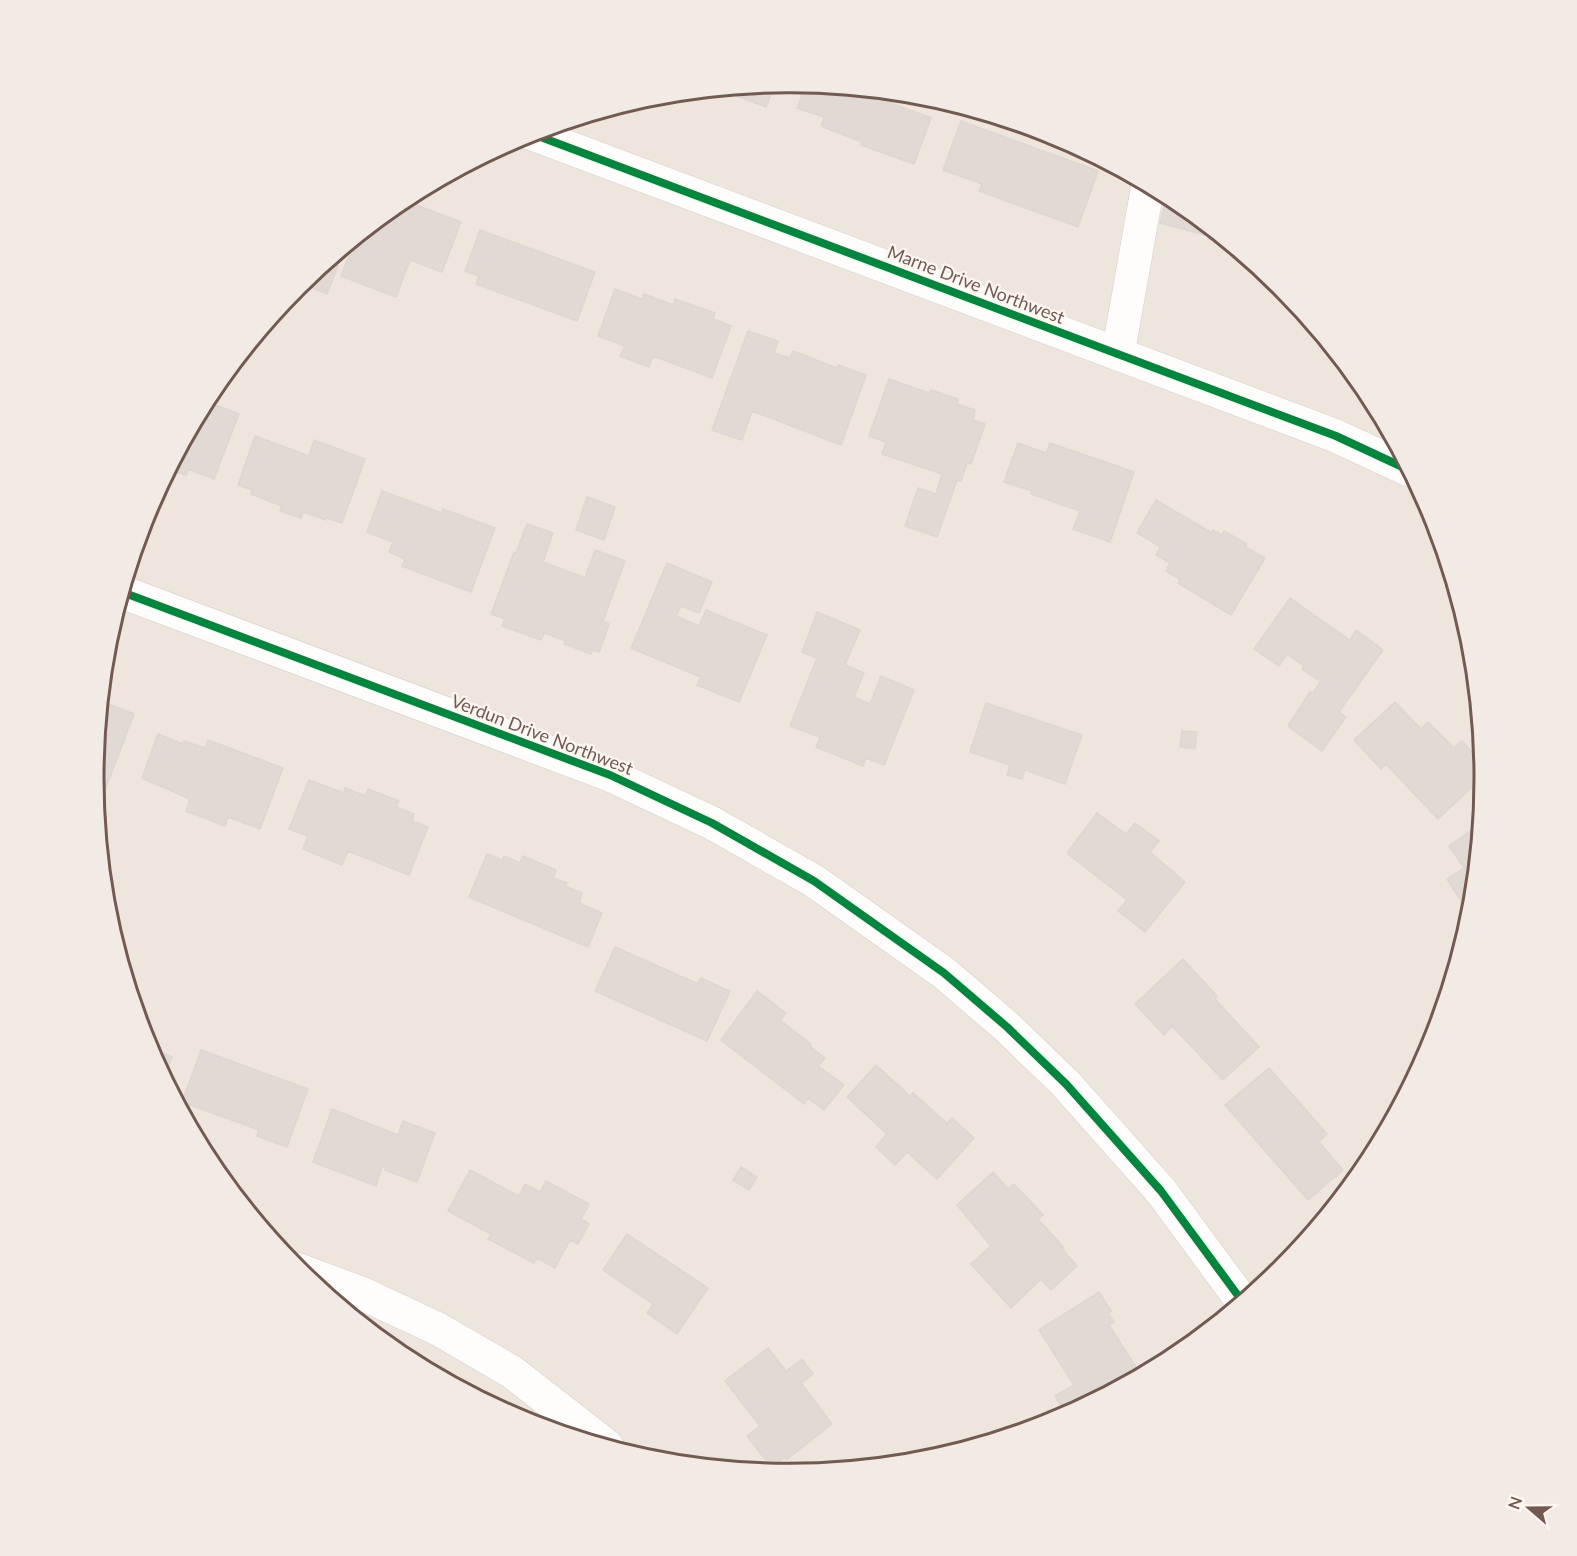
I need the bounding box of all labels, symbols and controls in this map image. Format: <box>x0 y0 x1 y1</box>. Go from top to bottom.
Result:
street label: Marne Drive Northwest <box>885 240 1069 328</box>
street label: Verdun Drive Northwest <box>448 689 637 779</box>
north arrow <box>1499 1478 1559 1538</box>
text: N <box>1503 1494 1525 1512</box>

